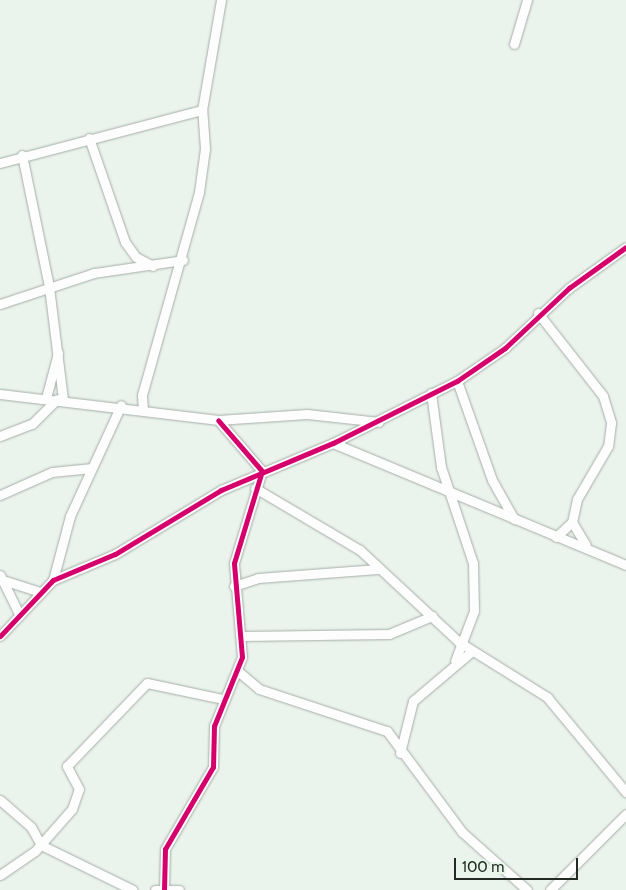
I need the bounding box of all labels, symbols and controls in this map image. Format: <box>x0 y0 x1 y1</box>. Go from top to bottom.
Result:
scale bar <box>456 848 580 880</box>
text: 100 m <box>462 858 504 876</box>

